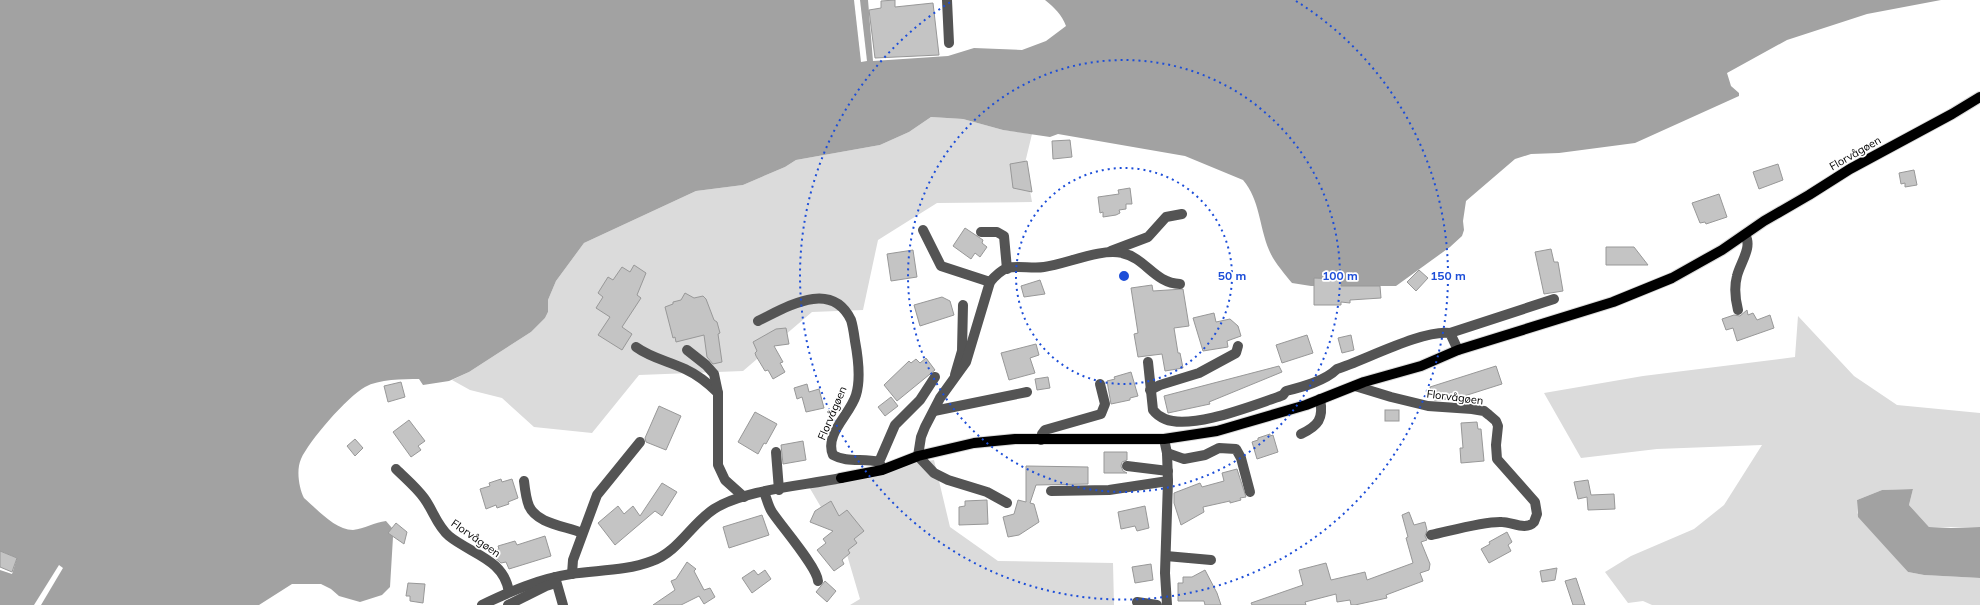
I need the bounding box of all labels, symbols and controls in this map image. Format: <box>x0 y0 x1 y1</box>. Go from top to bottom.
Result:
street label: Florvågøen <box>1827 133 1883 173</box>
text: 50 m <box>1218 268 1246 283</box>
text: 100 m <box>1322 268 1358 283</box>
text: 150 m <box>1430 268 1466 283</box>
centre of rings <box>1117 269 1131 283</box>
street label: Florvågøen <box>814 384 850 442</box>
street label: Florvågøen <box>1426 387 1484 407</box>
street label: Florvågøen <box>449 516 503 560</box>

